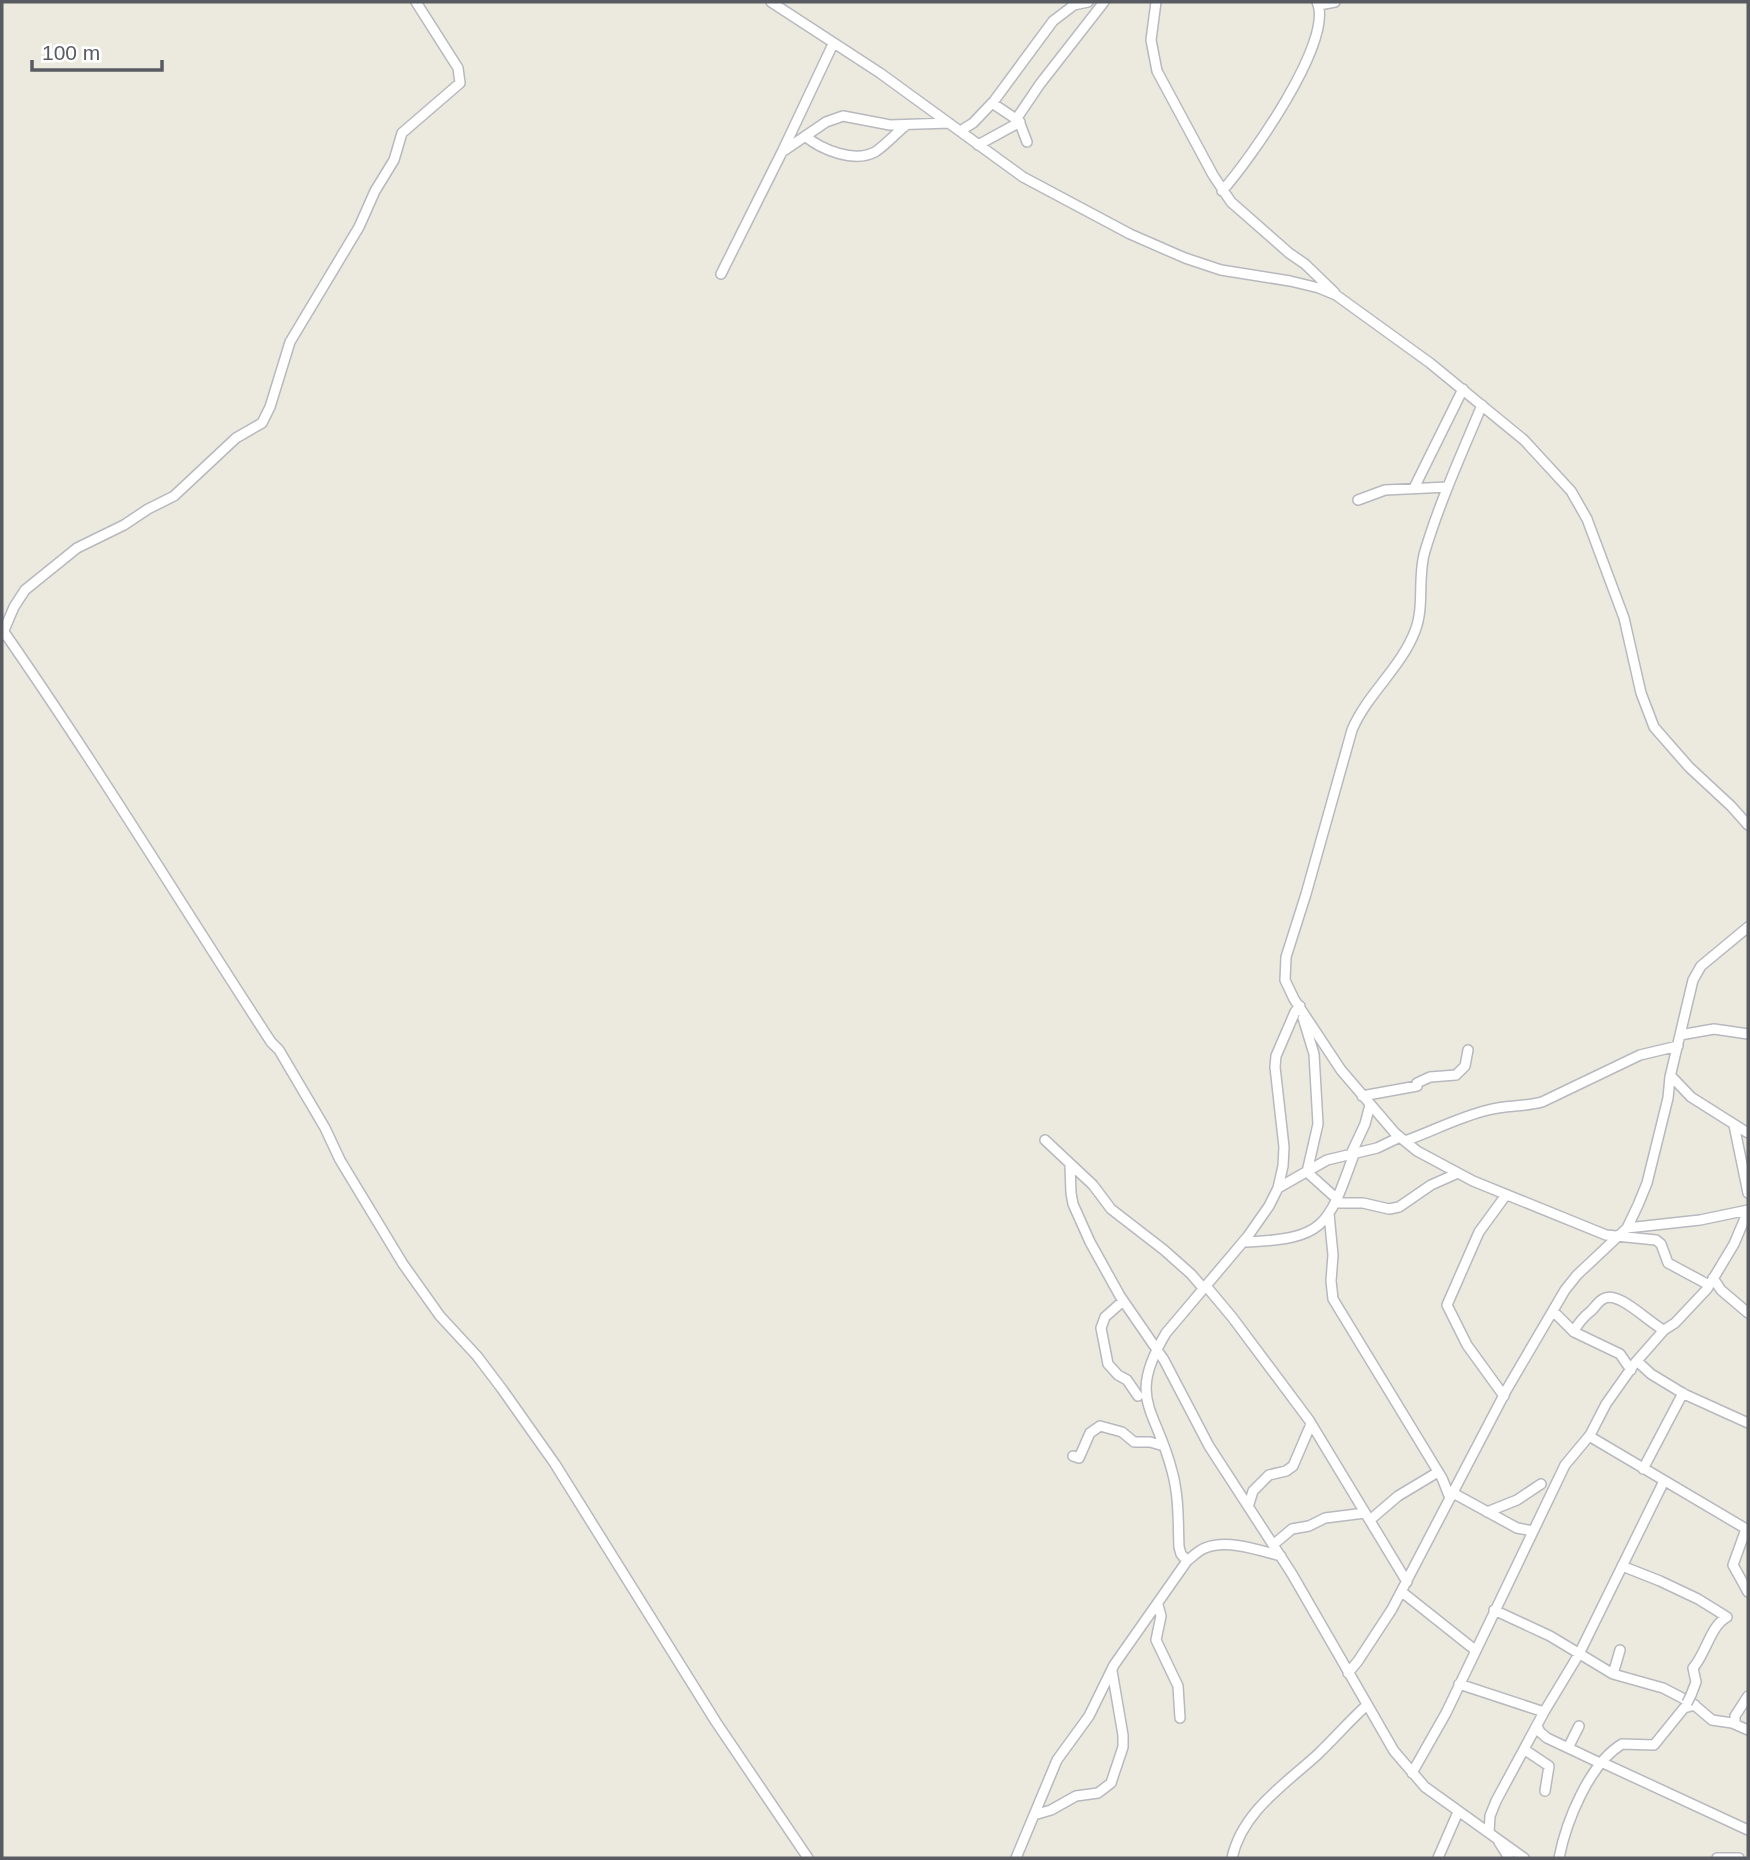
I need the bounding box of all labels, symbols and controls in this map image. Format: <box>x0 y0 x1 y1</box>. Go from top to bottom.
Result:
scale bar <box>32 28 161 72</box>
text: 100 m <box>42 41 100 64</box>

